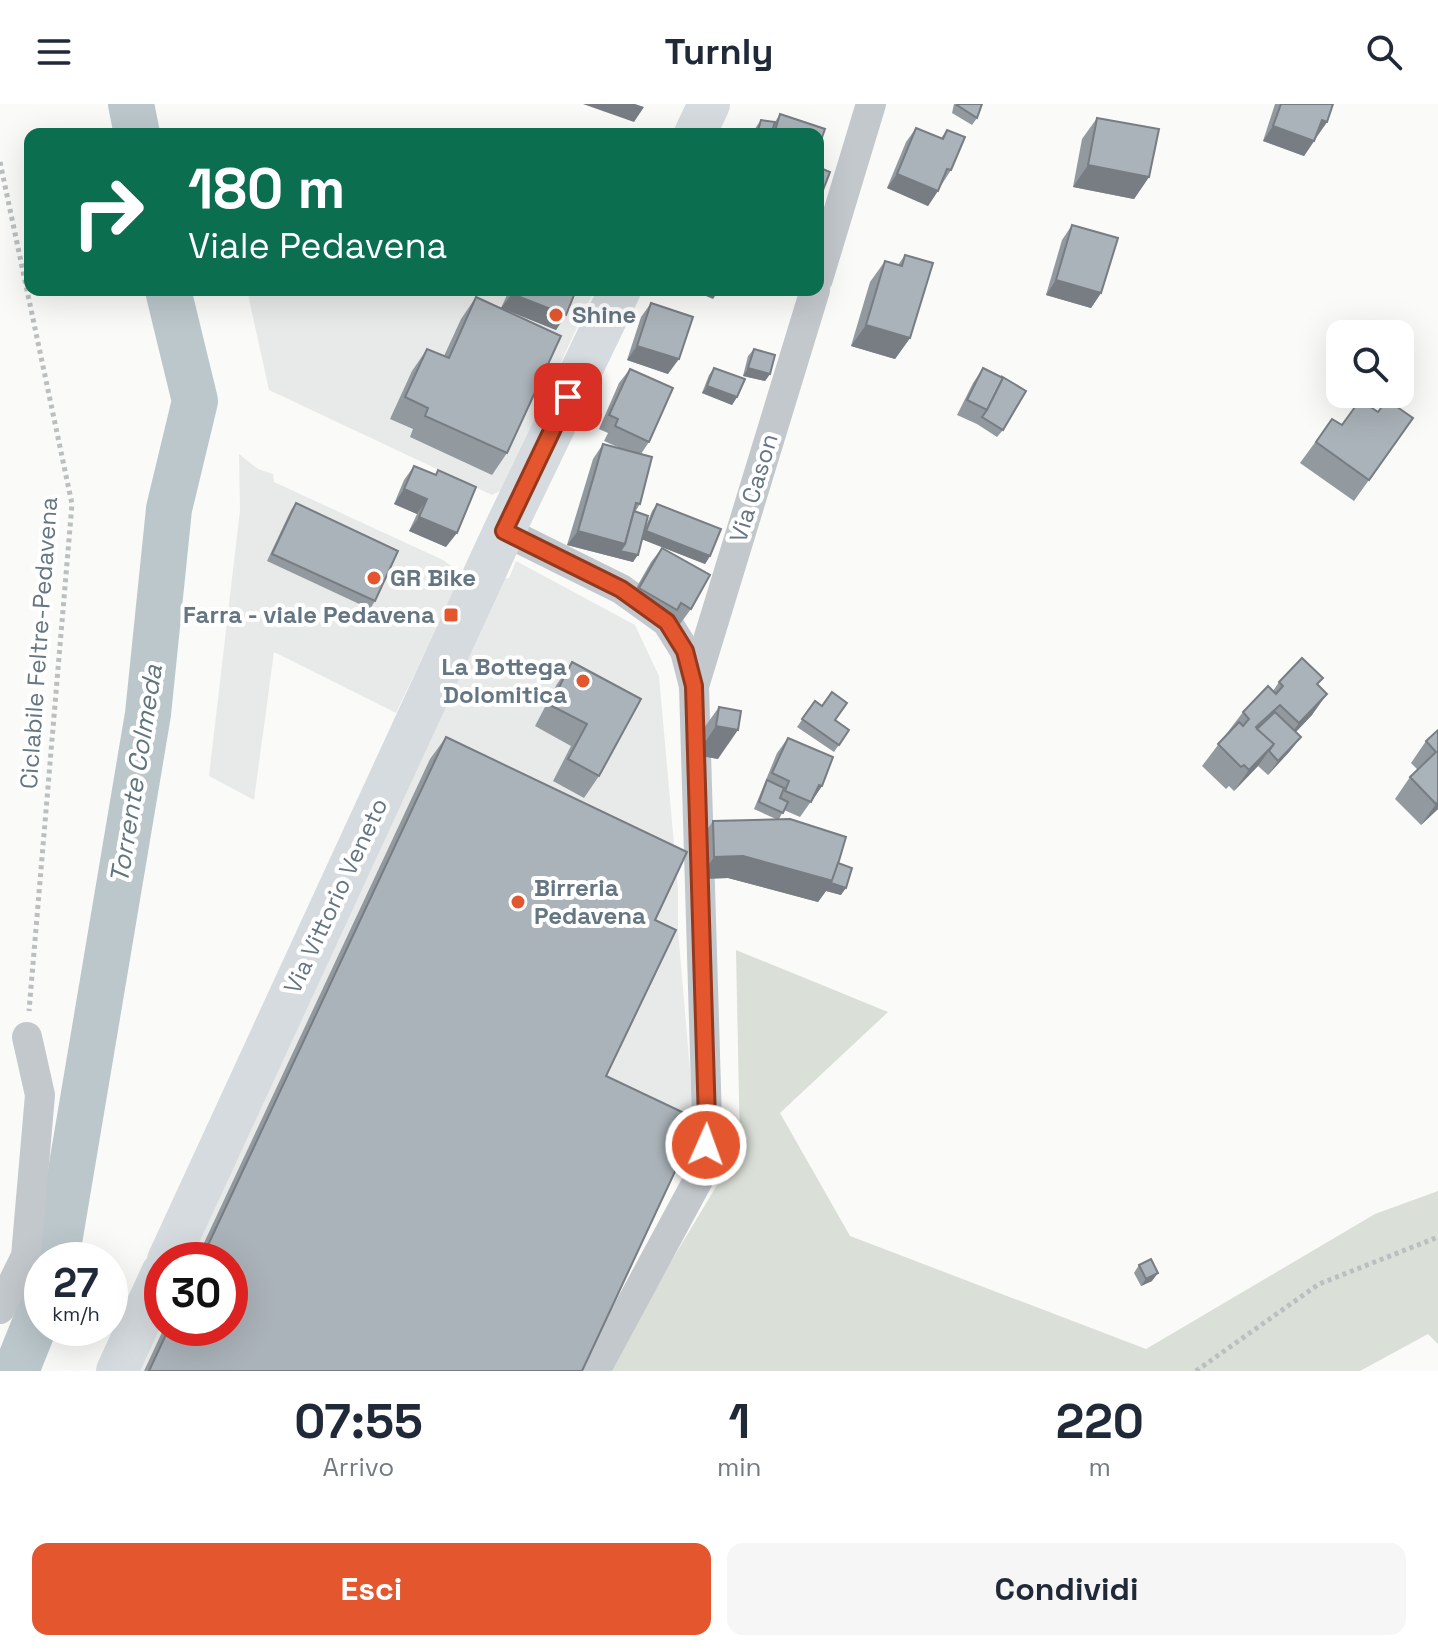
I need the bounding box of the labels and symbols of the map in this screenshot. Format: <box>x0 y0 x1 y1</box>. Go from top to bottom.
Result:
place label: Shine <box>572 299 636 330</box>
marker: Shine <box>547 306 565 324</box>
pin <box>534 363 602 431</box>
street label: Via Cason <box>722 430 785 546</box>
street label: Ciclabile Feltre-Pedavena <box>13 496 64 790</box>
place label: GR Bike <box>390 562 476 593</box>
marker: GR Bike <box>365 569 383 587</box>
place label: Farra - viale Pedavena <box>183 599 435 630</box>
marker: Farra - viale Pedavena <box>442 606 460 624</box>
place label: La Bottega Dolomitica <box>442 651 567 710</box>
water label: Torrente Colmeda <box>102 661 170 886</box>
marker: La Bottega Dolomitica <box>574 672 592 690</box>
street label: Via Vittorio Veneto <box>277 793 394 999</box>
place label: Birreria Pedavena <box>534 872 646 931</box>
marker: Birreria Pedavena <box>509 893 527 911</box>
position arrow <box>664 1103 748 1187</box>
speed limit sign: 30 <box>144 1242 248 1346</box>

